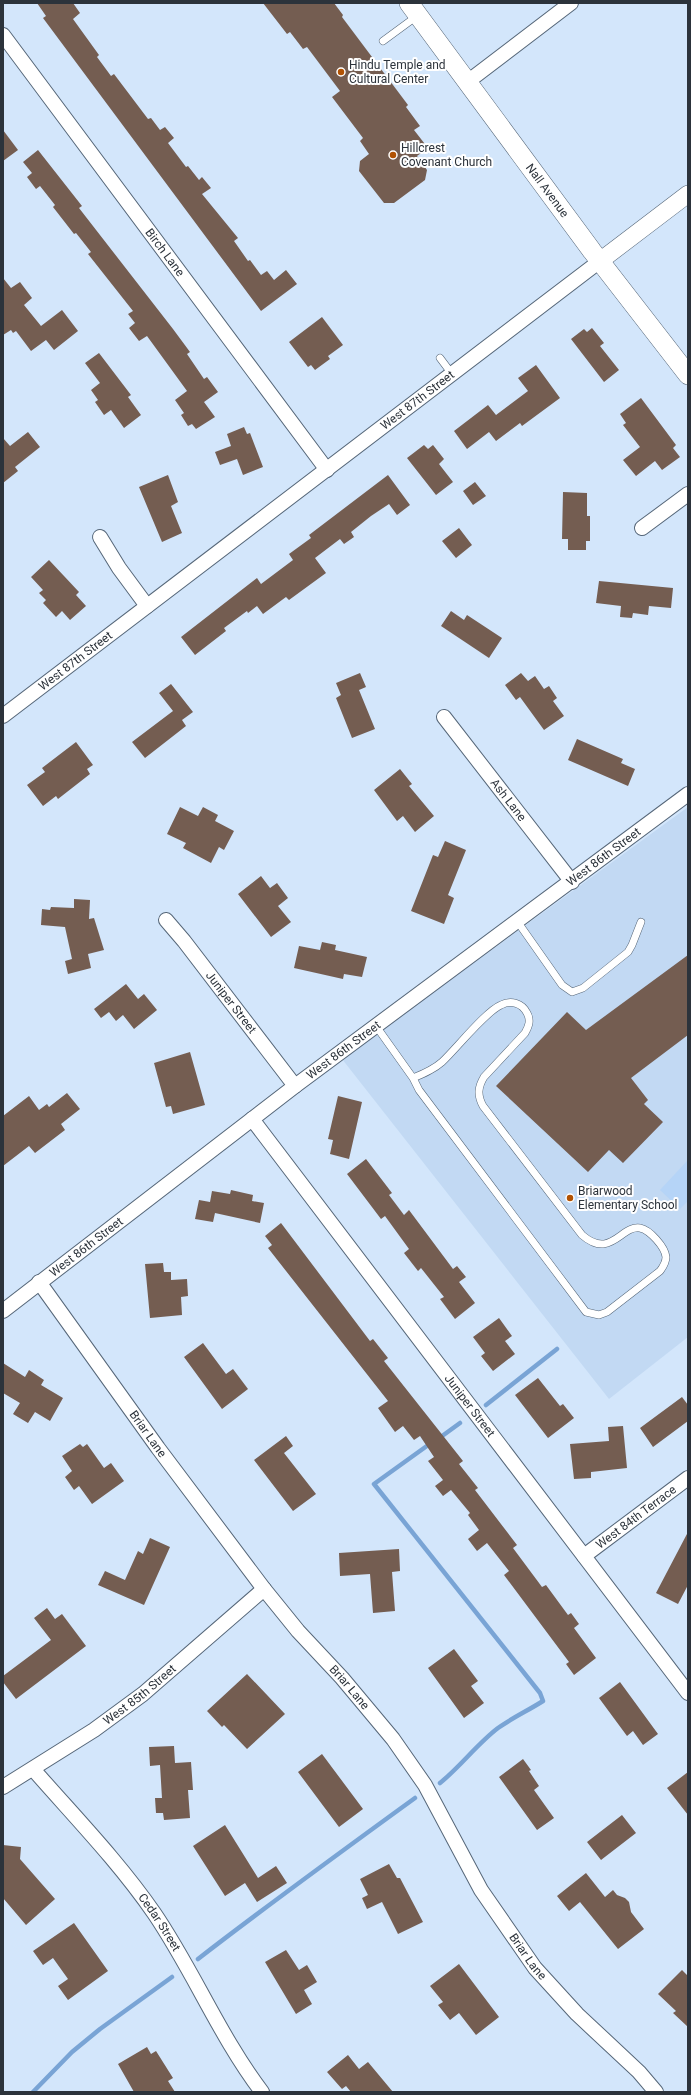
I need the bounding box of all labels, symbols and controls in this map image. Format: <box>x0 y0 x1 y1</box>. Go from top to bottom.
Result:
place label: Hindu Temple and Cultural Center <box>349 58 446 86</box>
marker: Hindu Temple and Cultural Center <box>336 67 346 77</box>
place label: Hillcrest Covenant Church <box>401 141 492 169</box>
marker: Hillcrest Covenant Church <box>388 150 398 160</box>
street label: Nall Avenue <box>523 161 572 220</box>
street label: Birch Lane <box>142 226 187 279</box>
street label: West 87th Street <box>378 368 457 433</box>
street label: West 87th Street <box>36 628 115 693</box>
street label: Ash Lane <box>488 776 529 824</box>
street label: West 86th Street <box>564 825 643 889</box>
street label: Juniper Street <box>203 968 259 1036</box>
street label: West 86th Street <box>304 1018 383 1082</box>
place label: Briarwood Elementary School <box>578 1184 678 1212</box>
marker: Briarwood Elementary School <box>565 1193 575 1203</box>
street label: West 86th Street <box>47 1214 126 1280</box>
street label: Juniper Street <box>442 1372 498 1440</box>
street label: Briar Lane <box>127 1408 169 1460</box>
street label: West 84th Terrace <box>593 1482 679 1552</box>
street label: West 85th Street <box>101 1662 179 1728</box>
street label: Briar Lane <box>327 1662 372 1712</box>
street label: Cedar Street <box>135 1891 183 1954</box>
street label: Briar Lane <box>506 1931 549 1983</box>

